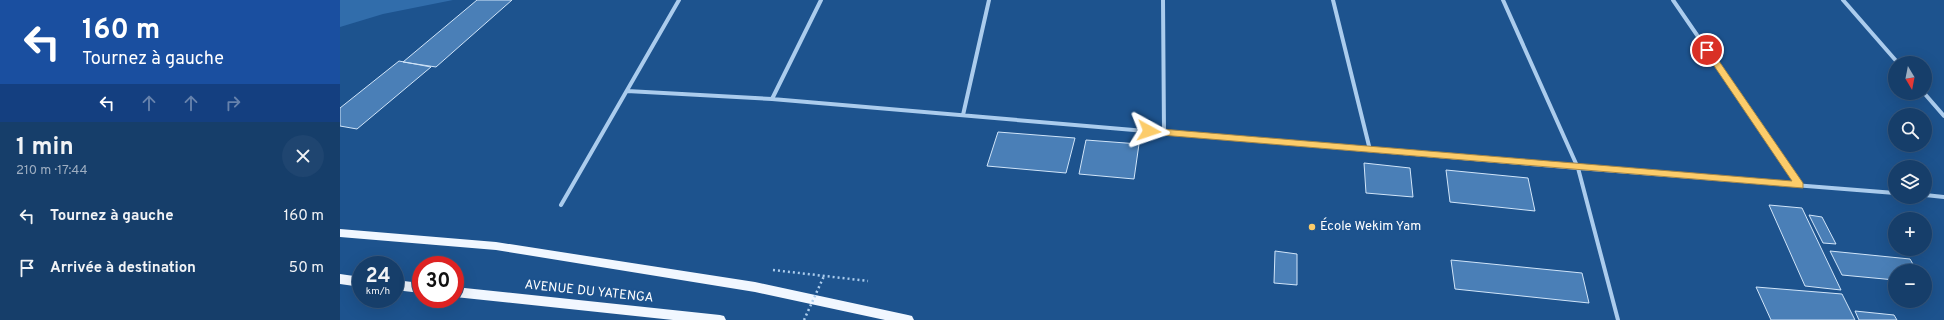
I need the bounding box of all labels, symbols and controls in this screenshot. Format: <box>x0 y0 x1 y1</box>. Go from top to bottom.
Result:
text: 160 m <box>82 13 160 49</box>
icon: left <box>16 16 68 68</box>
pin <box>1690 33 1724 67</box>
icon: arrive <box>1696 39 1718 61</box>
text: Tournez à gauche <box>82 48 224 71</box>
north arrow <box>1888 56 1932 100</box>
map controls <box>1888 56 1932 308</box>
icon: left <box>96 92 118 114</box>
icon: ahead <box>138 92 160 114</box>
icon: ahead <box>180 92 202 114</box>
icon: right <box>222 92 244 114</box>
button: search <box>1888 108 1932 152</box>
position arrow <box>1128 110 1170 152</box>
text: 1 min <box>16 133 74 163</box>
button: close <box>282 135 324 177</box>
button: layers <box>1888 160 1932 204</box>
text: 210 m · 17:44 <box>16 163 87 179</box>
icon: left <box>16 205 38 227</box>
text: Tournez à gauche <box>50 207 174 226</box>
text: 160 m <box>284 207 324 226</box>
button: + <box>1888 212 1932 256</box>
place label: École Wekim Yam <box>1320 217 1421 235</box>
marker: École Wekim Yam <box>1307 222 1317 232</box>
speed limit sign: 30 <box>412 256 464 308</box>
icon: arrive <box>16 257 38 279</box>
text: Arrivée à destination <box>50 259 196 278</box>
text: 50 m <box>289 259 324 278</box>
text: 24 <box>365 264 391 290</box>
button: − <box>1888 264 1932 308</box>
street label: AVENUE DU YATENGA <box>524 277 654 307</box>
text: km/h <box>366 285 390 298</box>

